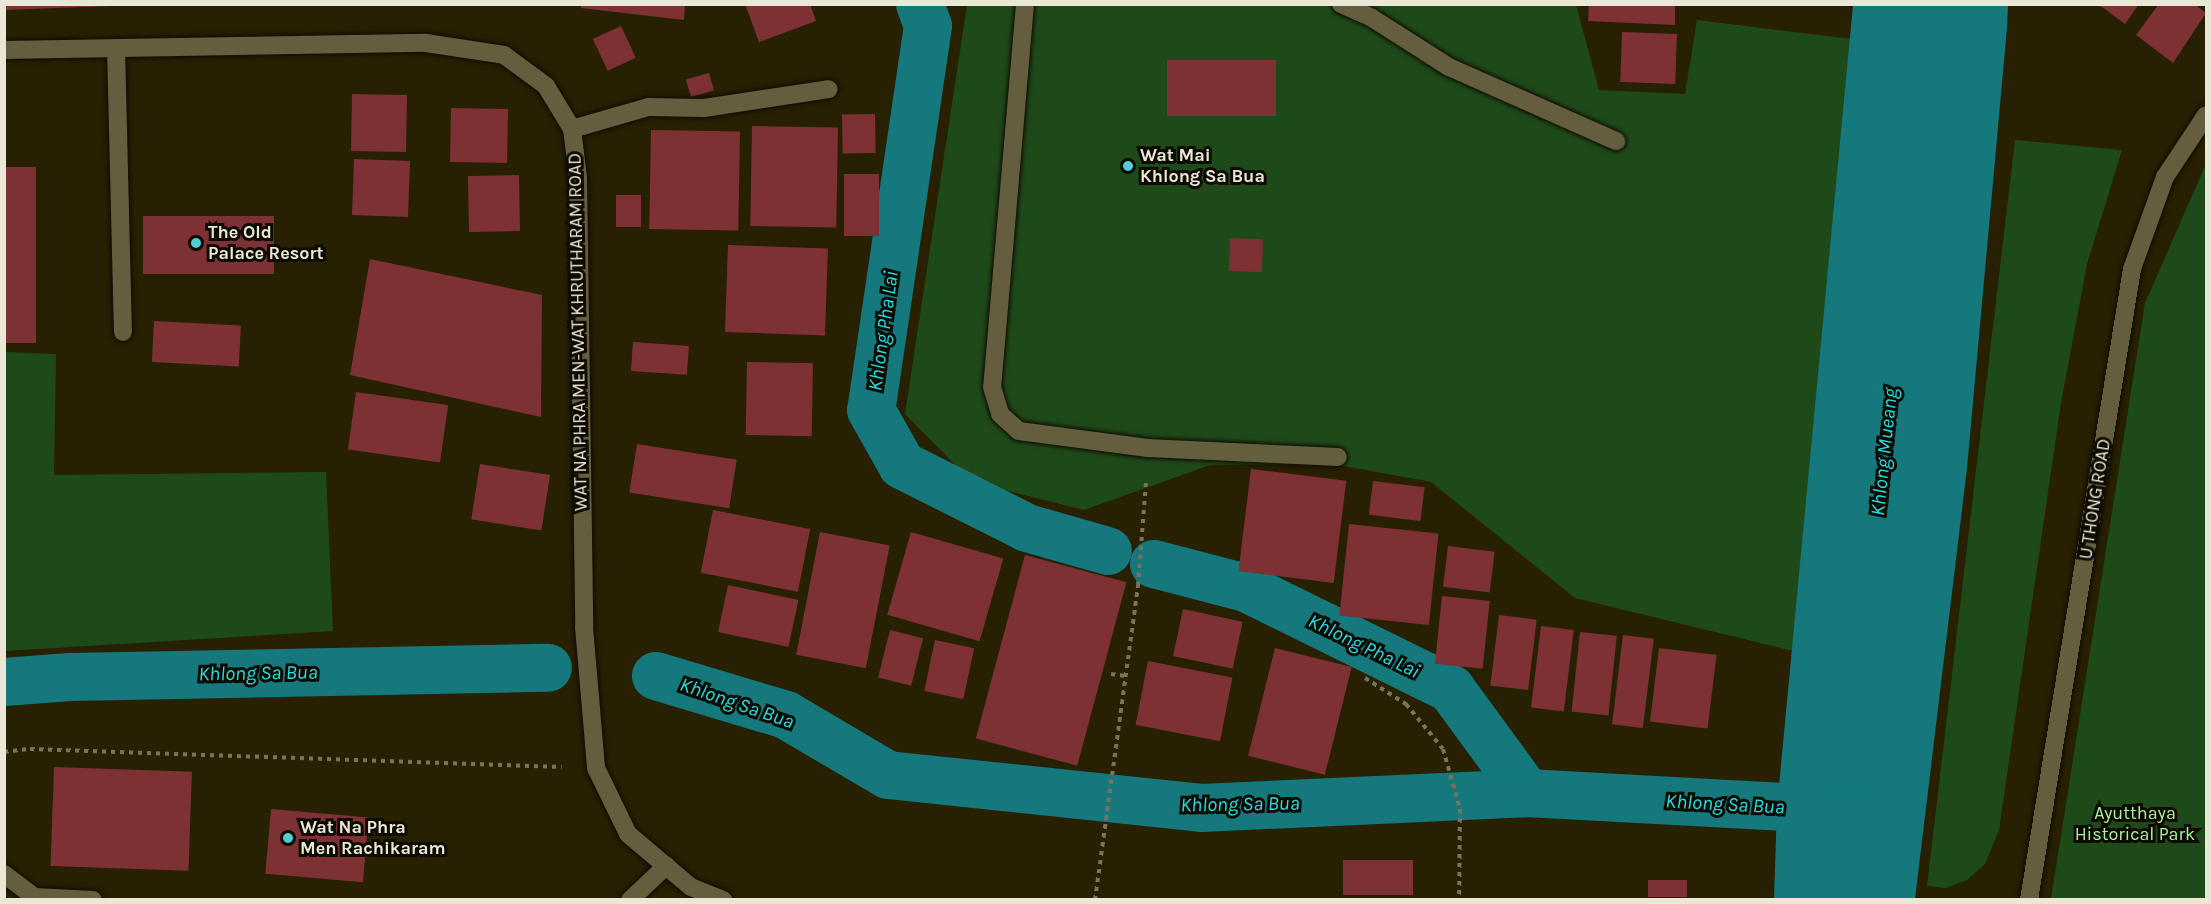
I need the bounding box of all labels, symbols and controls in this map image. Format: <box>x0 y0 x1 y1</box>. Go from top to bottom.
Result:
place label: Wat Mai Khlong Sa Bua <box>1140 145 1265 188</box>
street label: WAT NA PHRA MEN-WAT KHRUTHARAM ROAD <box>564 153 592 511</box>
marker: Wat Mai Khlong Sa Bua <box>1121 159 1135 173</box>
place label: The Old Palace Resort <box>208 222 324 264</box>
marker: The Old Palace Resort <box>189 236 203 250</box>
water label: Khlong Pha Lai <box>863 269 903 393</box>
water label: Khlong Mueang <box>1865 387 1903 517</box>
street label: U THONG ROAD <box>2075 437 2115 561</box>
water label: Khlong Pha Lai <box>1304 609 1424 683</box>
water label: Khlong Sa Bua <box>198 660 318 686</box>
water label: Khlong Sa Bua <box>677 672 797 734</box>
water label: Khlong Sa Bua <box>1665 789 1785 819</box>
water label: Khlong Sa Bua <box>1180 791 1300 817</box>
park label: Ayutthaya Historical Park <box>2075 803 2195 846</box>
place label: Wat Na Phra Men Rachikaram <box>300 817 446 860</box>
marker: Wat Na Phra Men Rachikaram <box>281 831 295 845</box>

